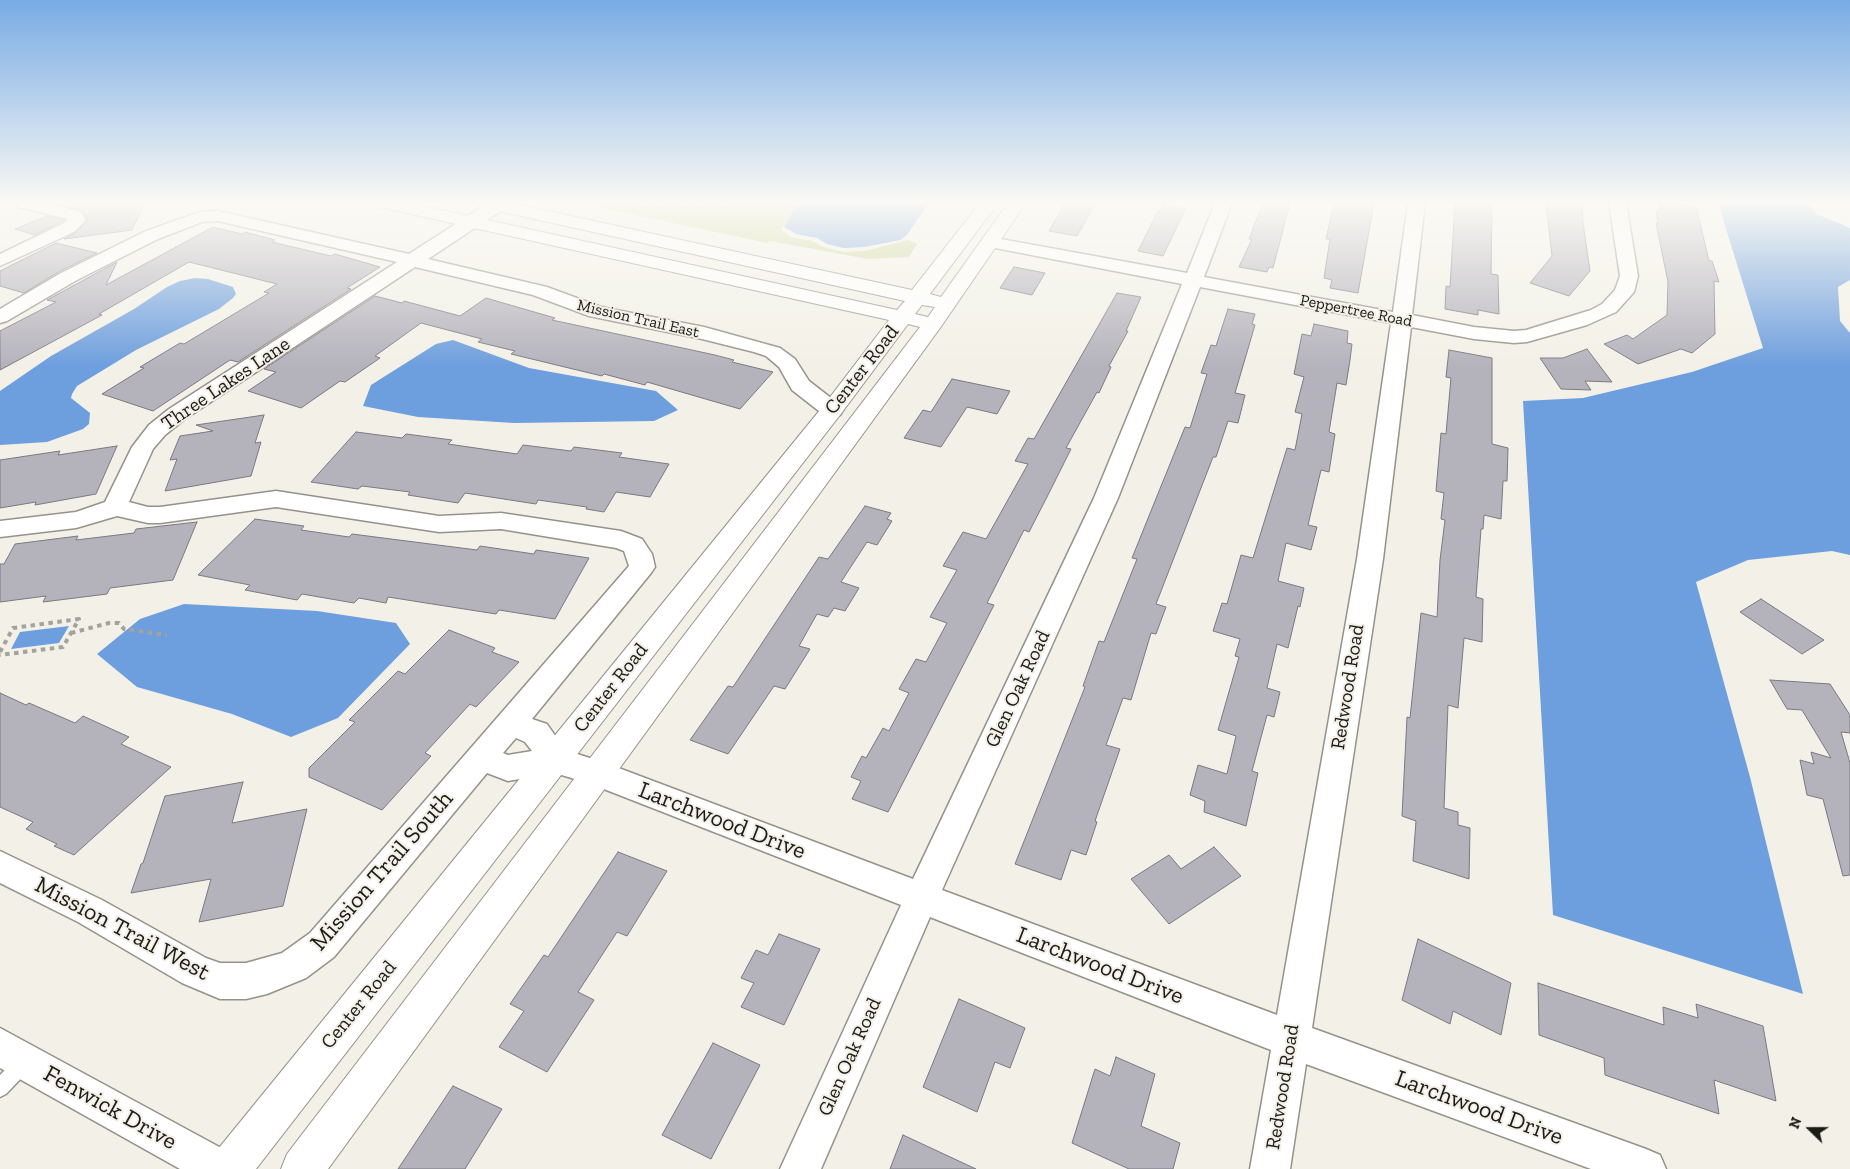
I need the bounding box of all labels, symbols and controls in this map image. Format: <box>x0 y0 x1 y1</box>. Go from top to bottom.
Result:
street label: Peppertree Road <box>1298 291 1414 331</box>
street label: Mission Trail East <box>575 296 701 342</box>
street label: Center Road <box>820 321 904 419</box>
street label: Three Lakes Lane <box>157 332 295 436</box>
street label: Redwood Road <box>1326 623 1370 751</box>
street label: Glen Oak Road <box>980 627 1056 751</box>
street label: Center Road <box>569 639 653 737</box>
street label: Larchwood Drive <box>634 776 810 866</box>
street label: Mission Trail South <box>305 785 459 957</box>
street label: Mission Trail West <box>30 871 214 987</box>
street label: Larchwood Drive <box>1012 921 1188 1011</box>
street label: Center Road <box>316 956 402 1054</box>
street label: Glen Oak Road <box>813 994 887 1120</box>
street label: Redwood Road <box>1261 1023 1305 1151</box>
street label: Fenwick Drive <box>38 1060 182 1156</box>
street label: Larchwood Drive <box>1391 1064 1567 1152</box>
north arrow <box>1785 1104 1835 1154</box>
text: N <box>1786 1115 1805 1131</box>

